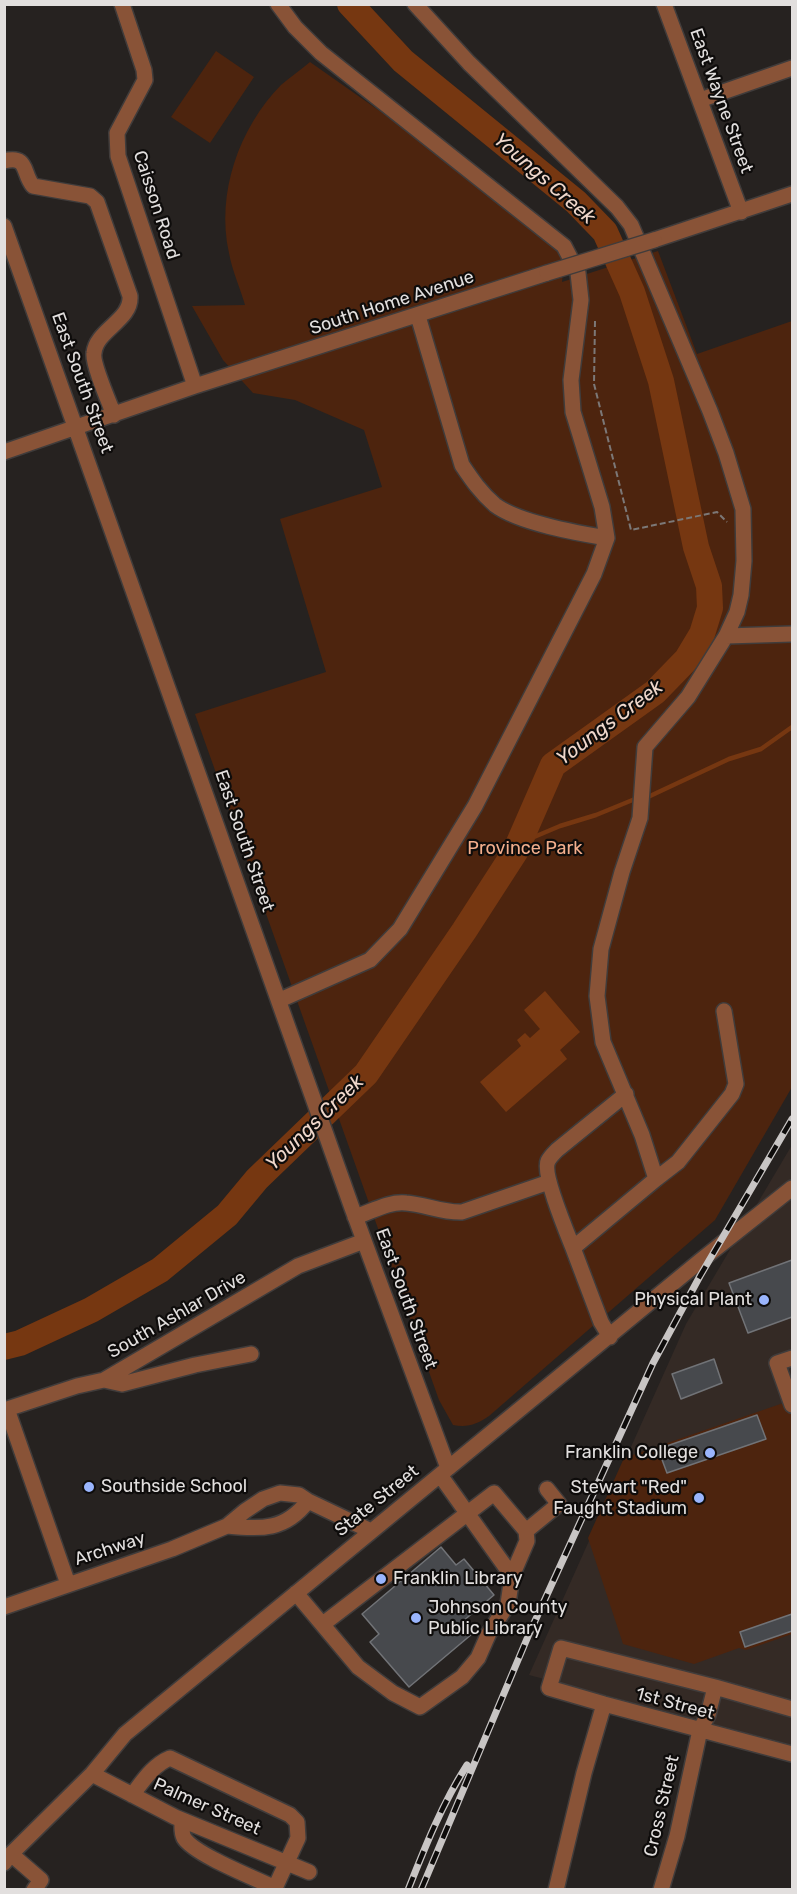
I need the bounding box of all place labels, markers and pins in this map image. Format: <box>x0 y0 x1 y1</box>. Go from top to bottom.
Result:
place label: Physical Plant <box>634 1289 752 1311</box>
marker: Physical Plant <box>757 1293 771 1307</box>
place label: Franklin College <box>565 1442 698 1464</box>
marker: Franklin College <box>703 1446 717 1460</box>
place label: Southside School <box>101 1476 247 1498</box>
place label: Stewart "Red" Faught Stadium <box>553 1477 687 1520</box>
marker: Southside School <box>82 1480 96 1494</box>
marker: Stewart "Red" Faught Stadium <box>692 1491 706 1505</box>
place label: Franklin Library <box>393 1568 523 1590</box>
marker: Franklin Library <box>374 1572 388 1586</box>
place label: Johnson County Public Library <box>428 1597 567 1640</box>
marker: Johnson County Public Library <box>409 1611 423 1625</box>

